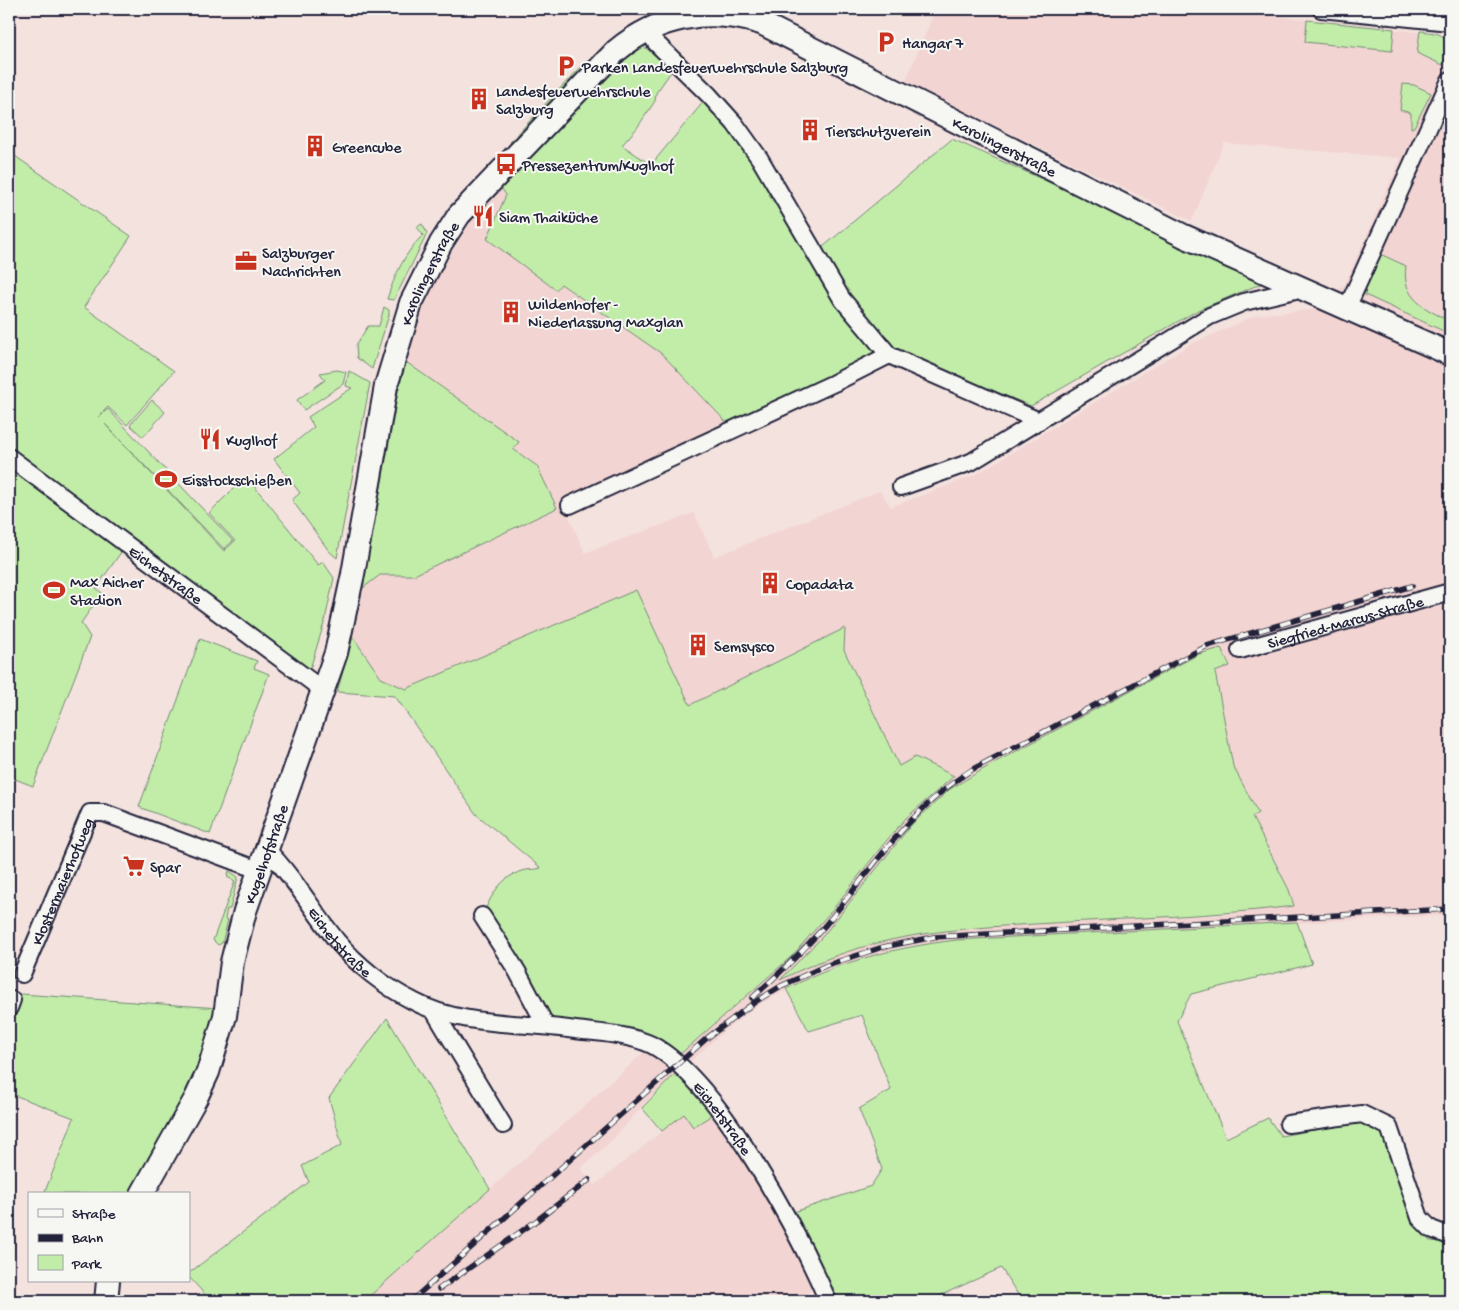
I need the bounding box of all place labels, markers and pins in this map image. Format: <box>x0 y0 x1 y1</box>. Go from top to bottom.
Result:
parking icon: Hangar 7 <box>873 29 899 55</box>
place label: Hangar 7 <box>902 36 964 55</box>
parking icon: Parken Landesfeuerwehrschule Salzburg <box>553 53 579 79</box>
place label: Parken Landesfeuerwehrschule Salzburg <box>581 60 848 79</box>
place label: Landesfeuerwehrschule Salzburg <box>496 84 651 121</box>
building icon: Landesfeuerwehrschule Salzburg <box>466 86 492 112</box>
building icon: Tierschutzverein <box>797 117 823 143</box>
place label: Tierschutzverein <box>825 124 931 143</box>
building icon: Greencube <box>302 133 328 159</box>
place label: Greencube <box>332 140 402 159</box>
bus stop icon: Pressezentrum/Kuglhof <box>493 151 519 177</box>
place label: Pressezentrum/Kuglhof <box>521 158 674 177</box>
restaurant icon: Siam Thaiküche <box>470 203 496 229</box>
place label: Siam Thaiküche <box>499 210 599 229</box>
place label: Salzburger Nachrichten <box>262 246 341 283</box>
office icon: Salzburger Nachrichten <box>233 248 259 274</box>
place label: Wildenhofer - Niederlassung Maxglan <box>528 297 684 334</box>
building icon: Wildenhofer - Niederlassung Maxglan <box>498 299 524 325</box>
restaurant icon: Kuglhof <box>197 426 223 452</box>
place label: Kuglhof <box>226 433 278 452</box>
sports icon: Eisstockschießen <box>153 466 179 492</box>
place label: Eisstockschießen <box>182 473 292 492</box>
building icon: Copadata <box>757 570 783 596</box>
place label: Max Aicher Stadion <box>70 575 144 612</box>
sports icon: Max Aicher Stadion <box>41 577 67 603</box>
place label: Copadata <box>786 577 855 596</box>
building icon: Semsysco <box>685 632 711 658</box>
place label: Semsysco <box>714 639 774 658</box>
supermarket icon: Spar <box>121 853 147 879</box>
place label: Spar <box>150 860 181 879</box>

